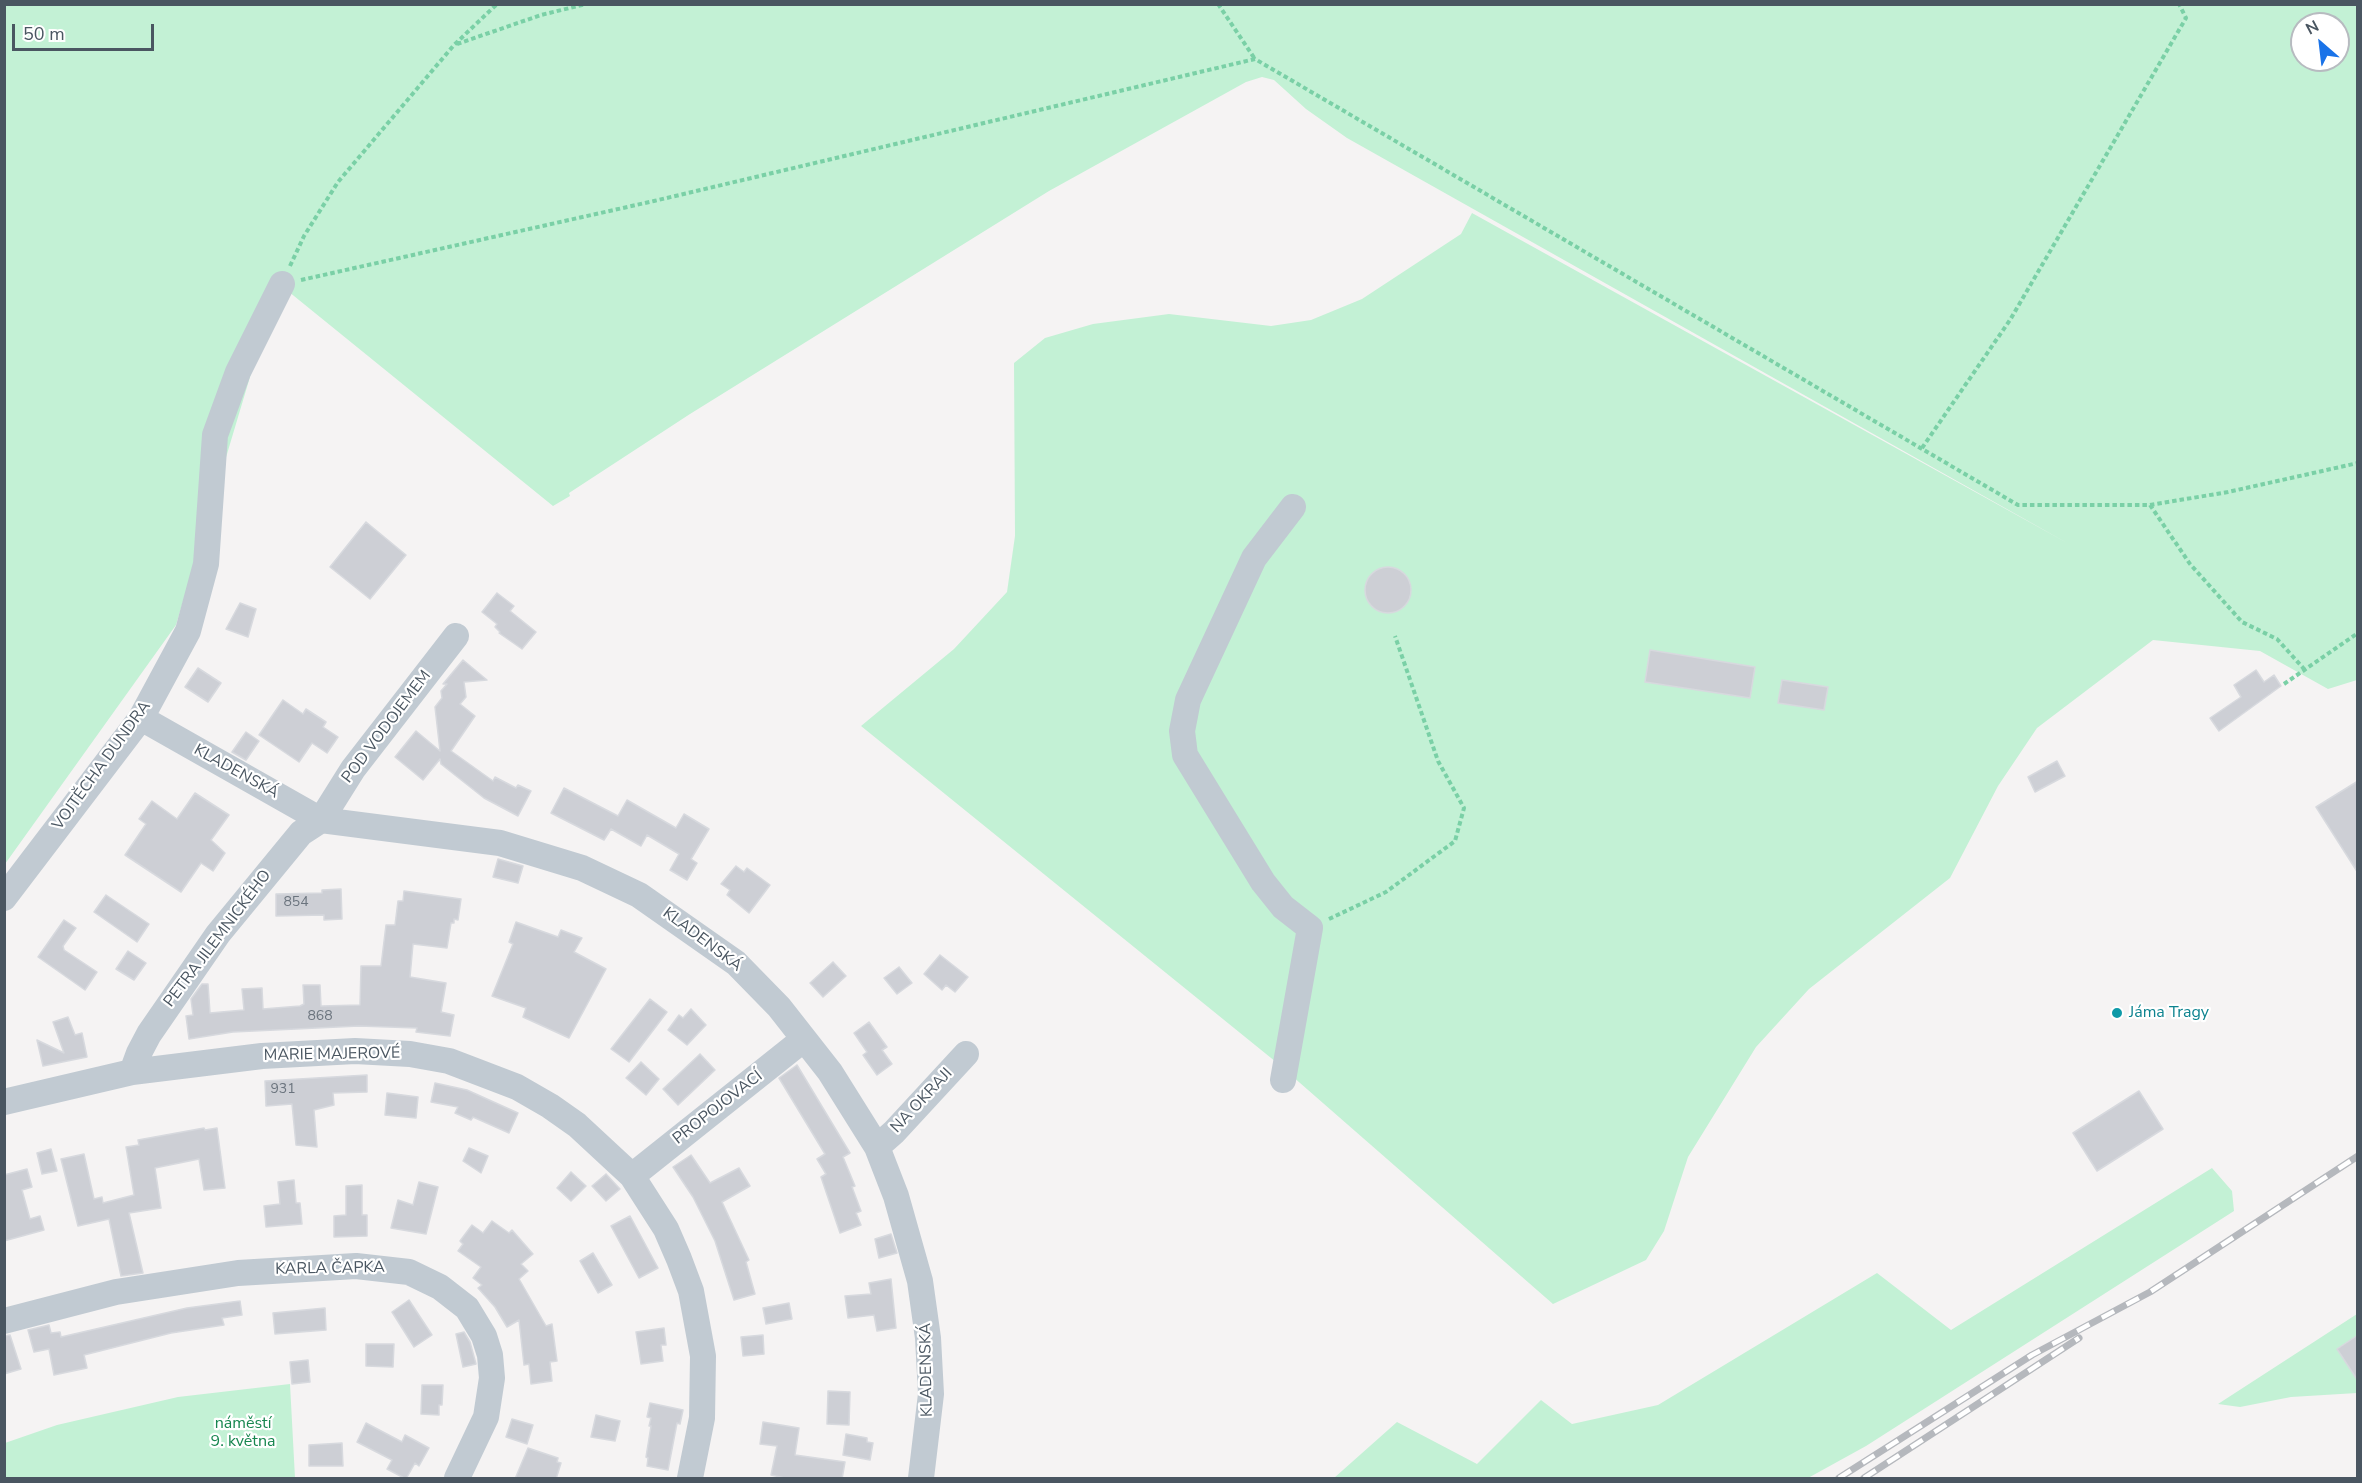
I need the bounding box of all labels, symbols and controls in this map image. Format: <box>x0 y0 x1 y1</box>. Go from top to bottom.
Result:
scale bar <box>15 12 158 50</box>
north arrow <box>2290 12 2350 72</box>
text: N <box>2302 15 2323 40</box>
text: 50 m <box>23 22 65 46</box>
street label: POD VODOJEMEM <box>338 667 436 787</box>
street label: VOJTĚCHA DUNDRA <box>49 698 155 834</box>
street label: KLADENSKÁ <box>190 741 282 803</box>
street label: PETRA JILEMNICKÉHO <box>160 867 276 1011</box>
house number: 854 <box>283 895 309 911</box>
street label: KLADENSKÁ <box>659 904 745 976</box>
place label: Jáma Tragy <box>2129 1003 2209 1023</box>
marker: Jáma Tragy <box>2110 1006 2124 1020</box>
house number: 868 <box>307 1009 333 1025</box>
street label: MARIE MAJEROVÉ <box>263 1044 401 1066</box>
street label: NA OKRAJI <box>887 1065 957 1137</box>
street label: PROPOJOVACÍ <box>669 1067 767 1149</box>
house number: 931 <box>270 1082 296 1098</box>
street label: KARLA ČAPKA <box>275 1258 385 1280</box>
street label: KLADENSKÁ <box>917 1323 937 1417</box>
park label: náměstí 9. května <box>211 1414 275 1452</box>

